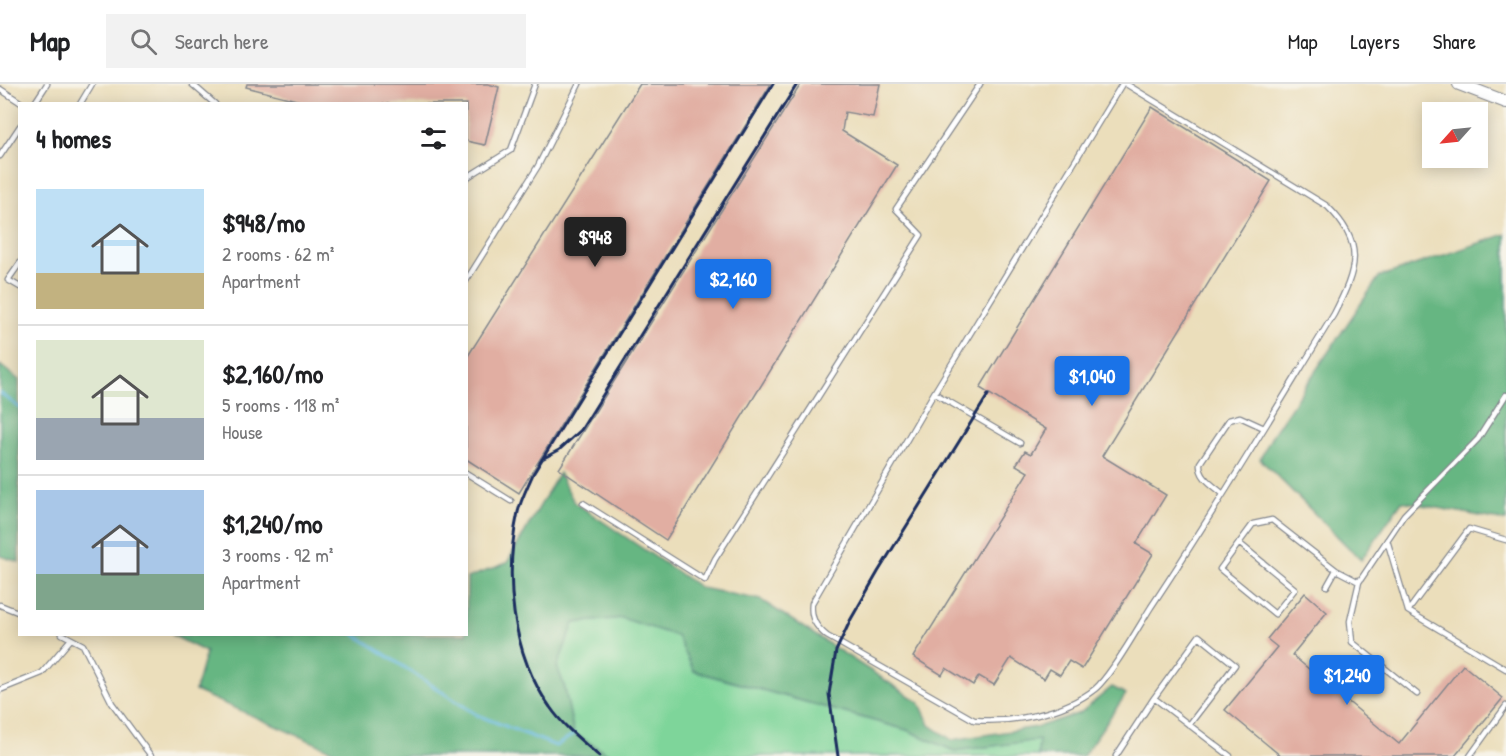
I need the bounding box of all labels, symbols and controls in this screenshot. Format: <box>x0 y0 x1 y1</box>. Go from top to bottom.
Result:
search box <box>106 14 526 68</box>
text: Map <box>30 22 70 60</box>
icon: search <box>127 25 160 58</box>
text: Search here <box>175 26 269 56</box>
text: Map <box>1288 27 1317 56</box>
text: Layers <box>1350 27 1400 56</box>
text: Share <box>1433 27 1476 56</box>
north arrow <box>1422 102 1488 168</box>
map controls <box>1422 102 1488 168</box>
text: 4 homes <box>36 121 111 156</box>
icon: filters <box>417 122 450 155</box>
text: $948/mo <box>222 205 305 240</box>
icon: home <box>84 213 156 285</box>
pin: $948 <box>559 217 631 268</box>
text: $948 <box>578 223 612 250</box>
text: 2 rooms · 62 m² <box>222 240 334 267</box>
pin: $2,160 <box>684 259 782 310</box>
text: $2,160 <box>709 265 757 292</box>
text: Apartment <box>222 267 300 294</box>
text: $2,160/mo <box>222 356 323 391</box>
pin: $1,040 <box>1043 356 1141 407</box>
text: $1,040 <box>1069 362 1115 389</box>
icon: home <box>84 364 156 436</box>
text: 5 rooms · 118 m² <box>222 391 339 418</box>
text: House <box>222 418 263 445</box>
text: $1,240/mo <box>222 506 323 541</box>
icon: home <box>84 514 156 586</box>
text: 3 rooms · 92 m² <box>222 541 333 568</box>
text: Apartment <box>222 568 300 595</box>
pin: $1,240 <box>1298 655 1396 706</box>
text: $1,240 <box>1323 661 1371 688</box>

